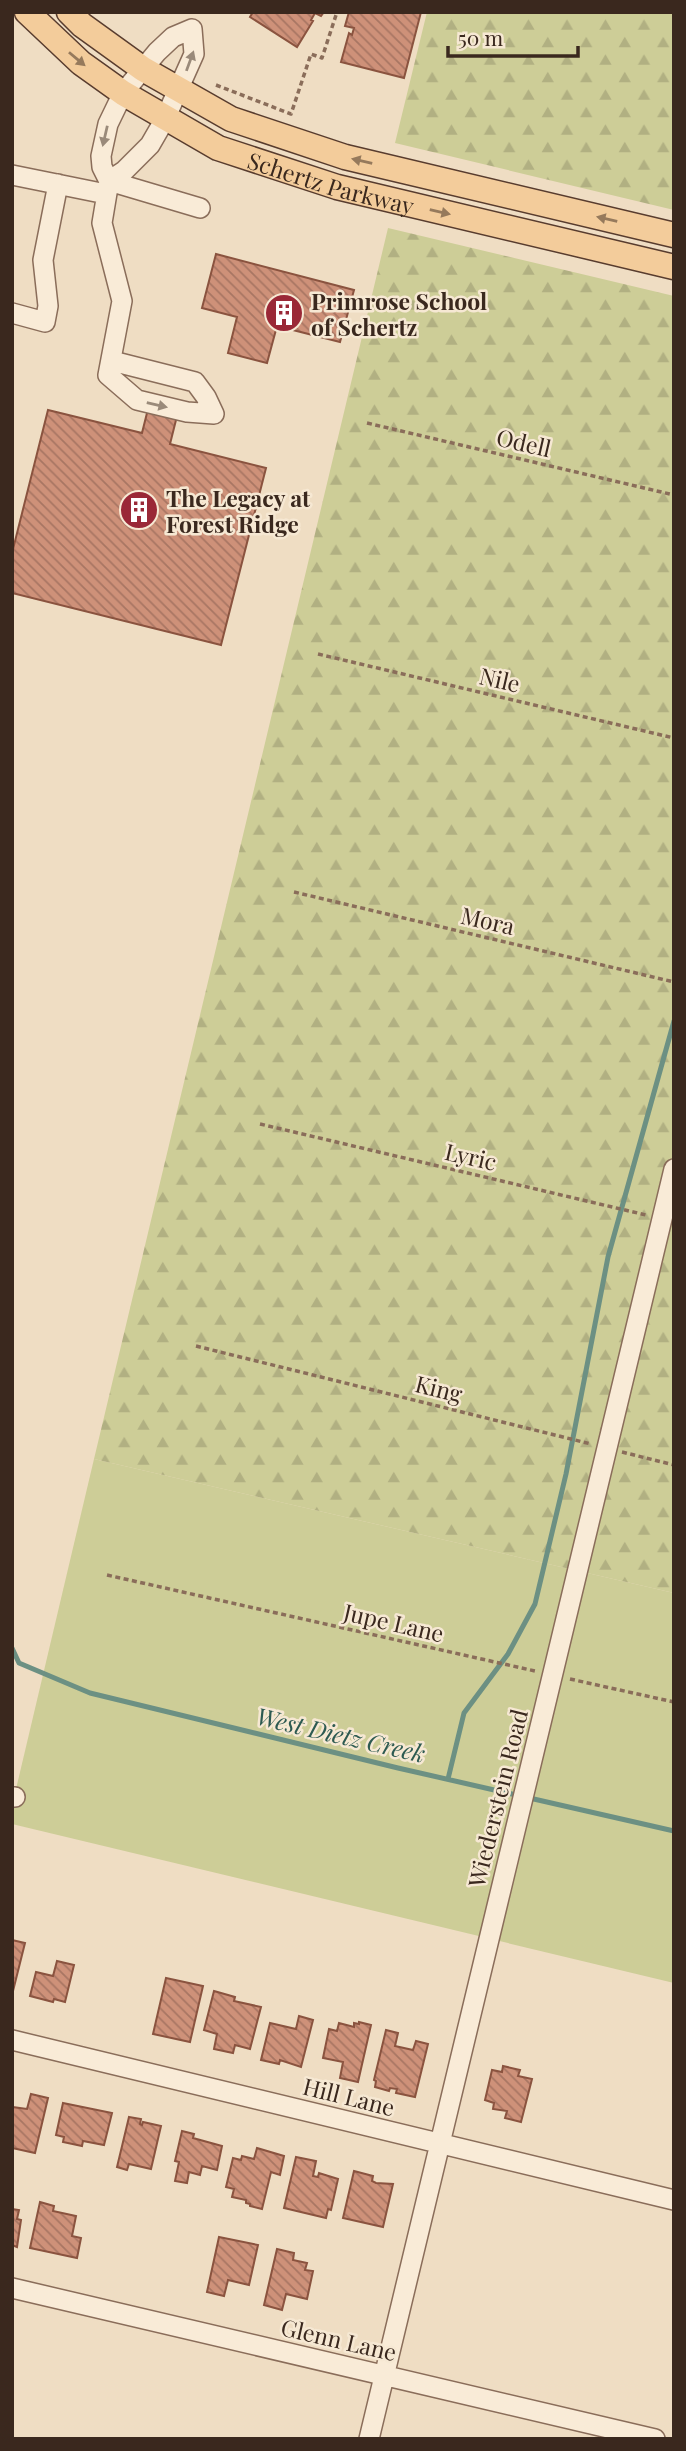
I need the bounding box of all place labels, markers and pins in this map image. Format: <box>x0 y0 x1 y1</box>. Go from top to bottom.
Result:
place label: Primrose School of Schertz <box>311 285 487 342</box>
building icon: Primrose School of Schertz <box>263 292 305 334</box>
place label: The Legacy at Forest Ridge <box>166 482 311 539</box>
building icon: The Legacy at Forest Ridge <box>118 489 160 531</box>

